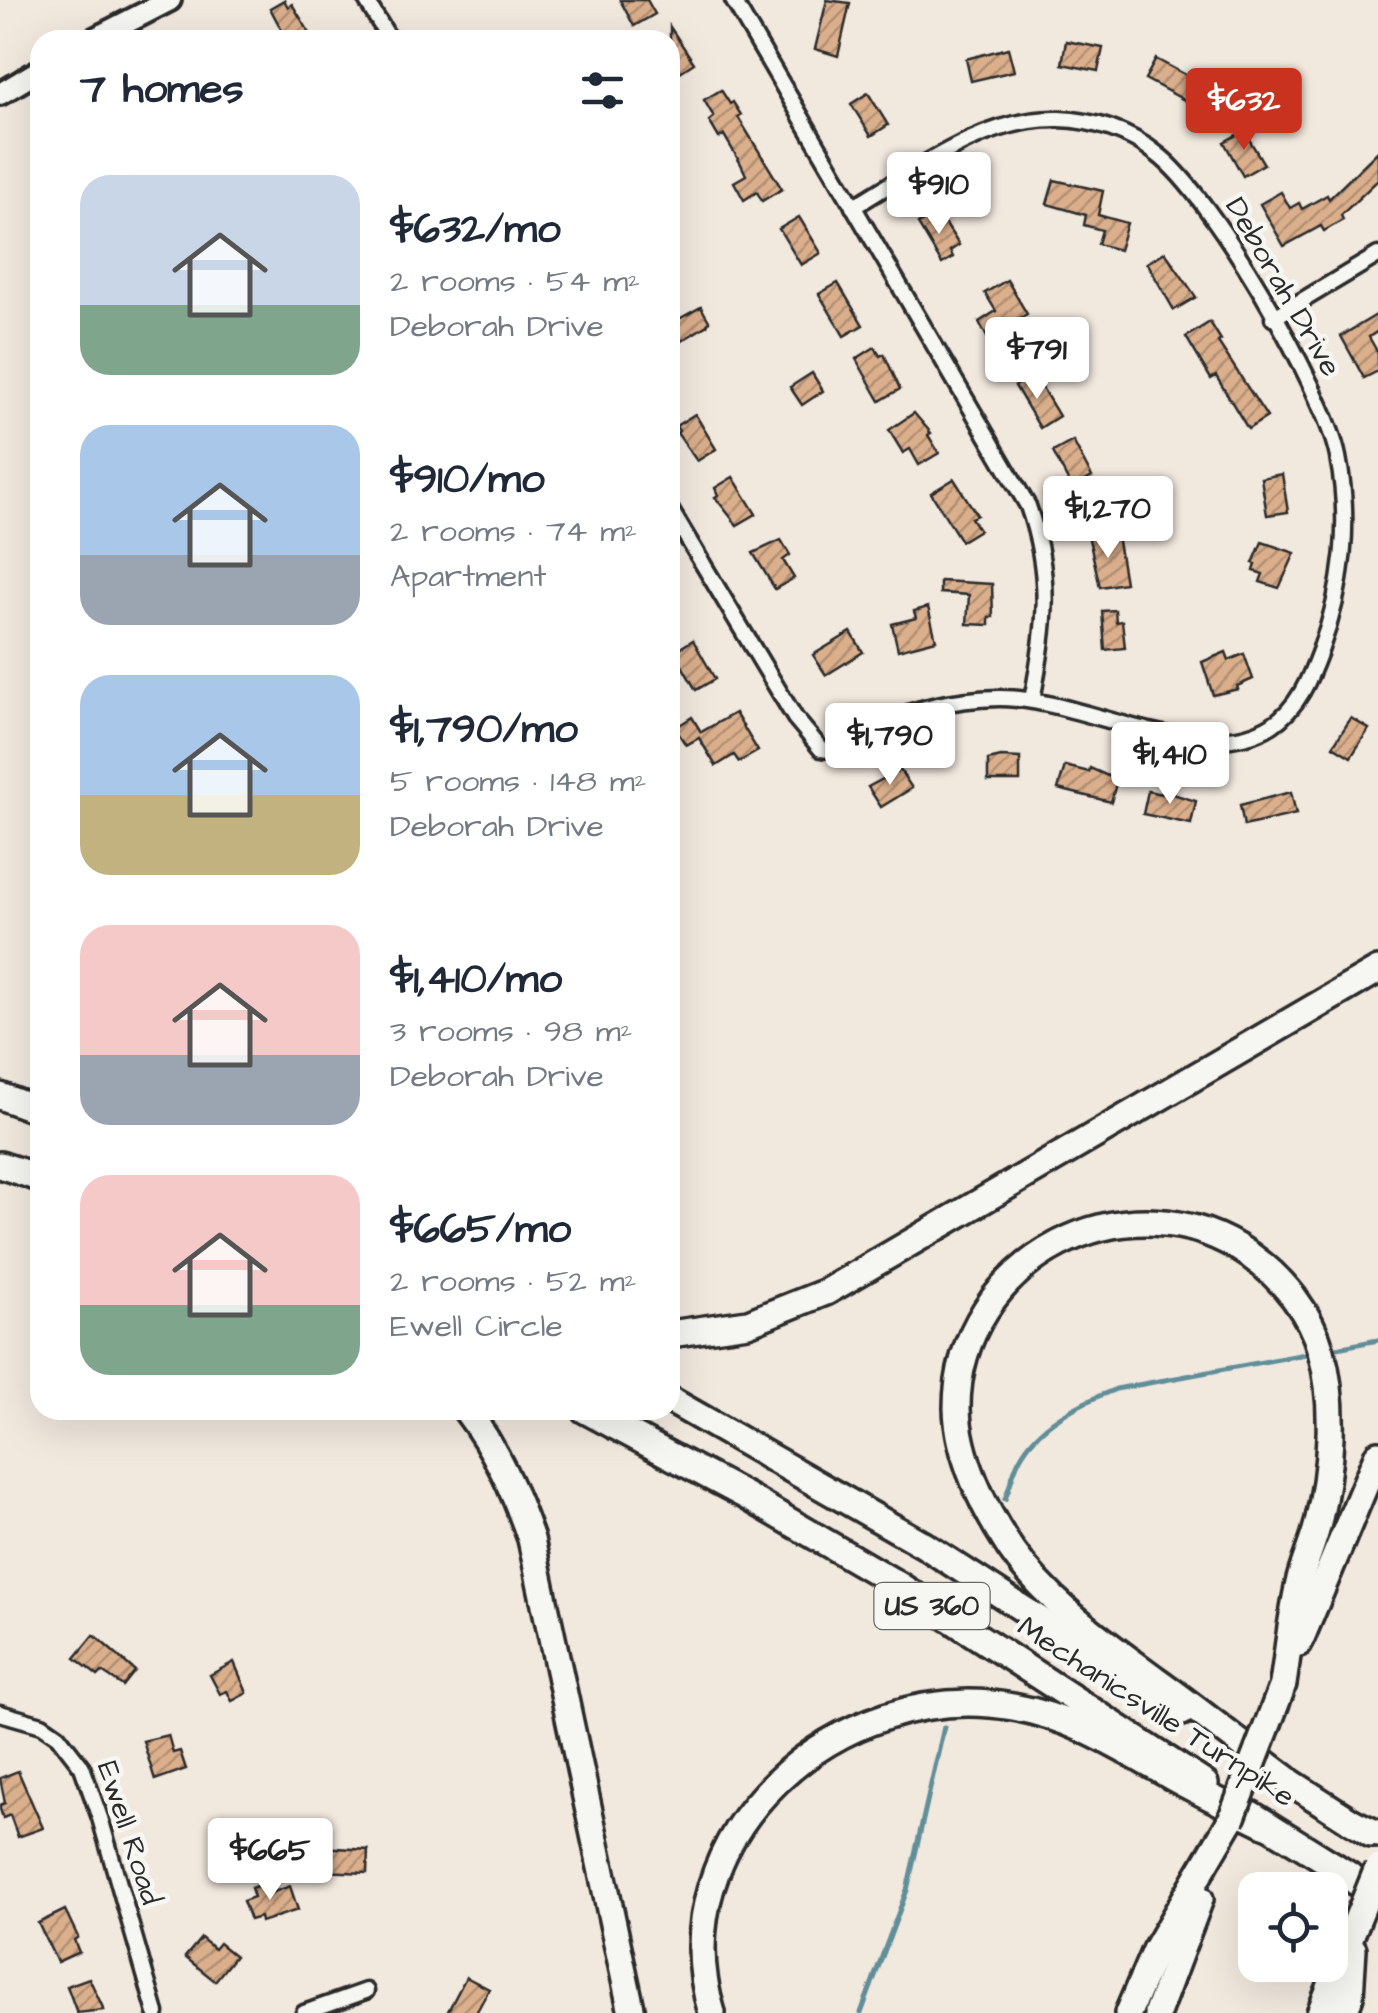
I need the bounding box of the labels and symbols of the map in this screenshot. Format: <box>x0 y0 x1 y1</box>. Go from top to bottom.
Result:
pin: $632 <box>1185 68 1303 153</box>
pin: $910 <box>880 152 998 237</box>
street label: Deborah Drive <box>1215 190 1351 384</box>
pin: $791 <box>978 317 1096 402</box>
pin: $1,270 <box>1027 476 1189 561</box>
pin: $1,790 <box>809 703 971 788</box>
pin: $1,410 <box>1089 722 1251 807</box>
road number: US 360 <box>874 1583 990 1629</box>
street label: Mechanicsville Turnpike <box>1009 1606 1303 1818</box>
street label: Ewell Road <box>86 1756 172 1910</box>
pin: $665 <box>211 1818 329 1903</box>

